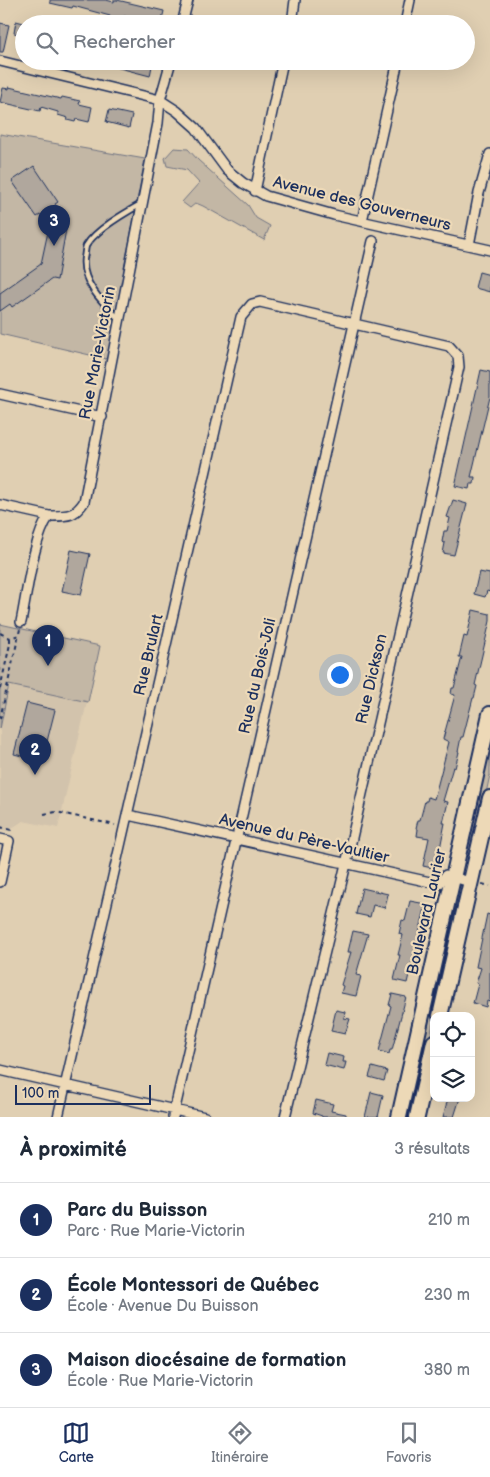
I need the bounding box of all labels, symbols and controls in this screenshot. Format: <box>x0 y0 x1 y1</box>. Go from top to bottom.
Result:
search box <box>15 15 475 70</box>
icon: search <box>33 29 61 57</box>
text: Rechercher <box>73 31 175 54</box>
street label: Avenue des Gouverneurs <box>271 173 453 235</box>
pin: 3 <box>38 205 70 246</box>
street label: Rue Marie-Victorin <box>76 285 120 421</box>
street label: Rue Brulart <box>130 612 168 698</box>
street label: Rue du Bois-Joli <box>235 616 281 736</box>
pin: 1 <box>32 625 64 666</box>
street label: Rue Dickson <box>352 632 392 726</box>
your location <box>327 662 353 688</box>
pin: 2 <box>19 734 51 775</box>
street label: Avenue du Père-Vaultier <box>217 810 391 868</box>
street label: Boulevard Laurier <box>403 847 451 977</box>
map controls <box>430 1012 475 1102</box>
button: locate <box>430 1012 475 1057</box>
button: layers <box>430 1057 475 1102</box>
scale bar <box>15 1082 151 1105</box>
text: 100 m <box>22 1085 59 1102</box>
text: À proximité <box>20 1137 127 1162</box>
text: 3 résultats <box>394 1140 470 1159</box>
text: Parc du Buisson <box>67 1199 207 1222</box>
text: 1 <box>33 1211 39 1230</box>
text: 210 m <box>428 1211 470 1230</box>
text: Parc · Rue Marie-Victorin <box>67 1222 245 1241</box>
text: École Montessori de Québec <box>67 1274 319 1297</box>
text: 2 <box>31 1286 41 1305</box>
text: 230 m <box>424 1286 470 1305</box>
text: École · Avenue Du Buisson <box>67 1297 259 1316</box>
text: Maison diocésaine de formation <box>67 1349 346 1372</box>
text: 3 <box>31 1361 41 1380</box>
text: 380 m <box>424 1361 470 1380</box>
text: École · Rue Marie-Victorin <box>67 1372 253 1391</box>
tab: Carte <box>59 1419 94 1466</box>
tab: Itinéraire <box>211 1419 268 1466</box>
tab: Favoris <box>386 1419 431 1466</box>

